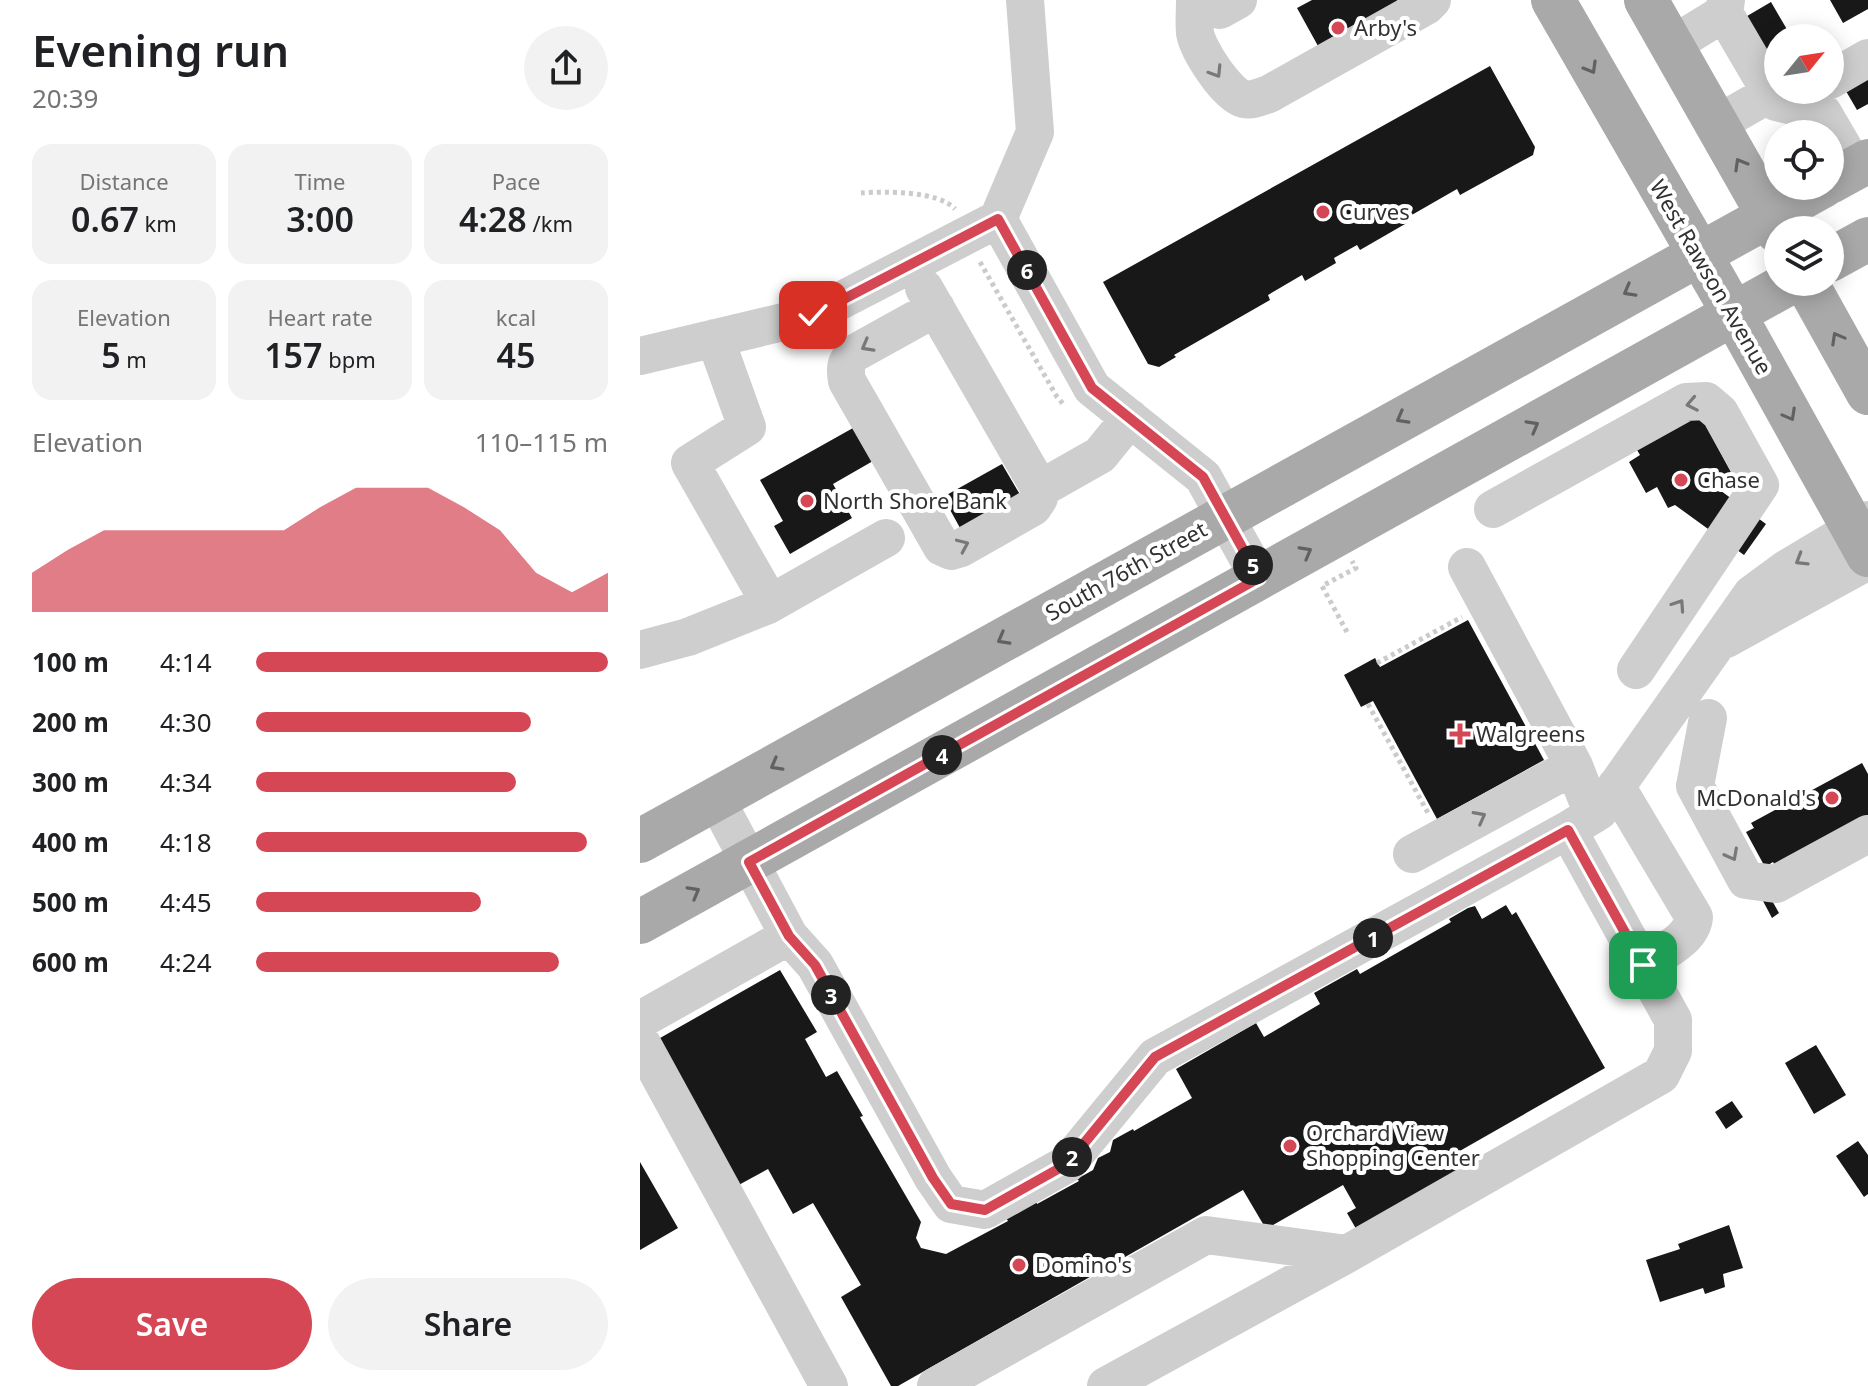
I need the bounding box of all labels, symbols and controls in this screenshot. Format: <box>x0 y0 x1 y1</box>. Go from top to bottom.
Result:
place label: Arby's <box>1354 12 1417 42</box>
marker: Arby's <box>1329 19 1347 37</box>
text: Evening run <box>32 20 289 80</box>
north arrow <box>1764 24 1844 104</box>
map controls <box>1764 24 1844 296</box>
button: share <box>524 26 608 110</box>
one-way arrow <box>1581 59 1597 74</box>
one-way arrow <box>1207 64 1222 78</box>
text: 20:39 <box>32 80 98 116</box>
button: locate <box>1764 120 1844 200</box>
one-way arrow <box>1734 158 1750 173</box>
text: Distance <box>79 166 169 196</box>
text: Time <box>295 166 345 196</box>
text: Pace <box>492 166 540 196</box>
street label: West Rawson Avenue <box>1644 174 1780 379</box>
text: 0.67 <box>71 196 139 242</box>
text: 3:00 <box>286 196 354 242</box>
text: 4:28 <box>459 196 527 242</box>
place label: Curves <box>1339 196 1410 226</box>
marker: Curves <box>1314 203 1332 221</box>
text: km <box>139 208 177 238</box>
text: /km <box>527 208 573 238</box>
button: layers <box>1764 216 1844 296</box>
pin: 6 <box>1007 250 1047 290</box>
text: 6 <box>1021 255 1033 285</box>
pin <box>779 281 847 349</box>
one-way arrow <box>1623 282 1638 297</box>
icon: check <box>791 293 835 337</box>
text: Elevation <box>77 302 171 332</box>
text: Heart rate <box>267 302 373 332</box>
text: kcal <box>496 302 536 332</box>
text: 5 <box>101 332 121 378</box>
text: 157 <box>264 332 323 378</box>
text: 45 <box>497 332 535 378</box>
one-way arrow <box>1831 332 1847 346</box>
one-way arrow <box>862 336 876 352</box>
text: m <box>121 344 147 374</box>
text: bpm <box>323 344 376 374</box>
one-way arrow <box>1685 395 1699 412</box>
one-way arrow <box>1780 406 1796 421</box>
one-way arrow <box>1396 408 1410 423</box>
one-way arrow <box>1525 420 1540 435</box>
text: Elevation <box>32 424 143 460</box>
text: 110–115 m <box>475 424 608 460</box>
place label: Chase <box>1697 464 1760 494</box>
marker: Chase <box>1672 471 1690 489</box>
place label: North Shore Bank <box>823 485 1007 515</box>
marker: North Shore Bank <box>798 492 816 510</box>
street label: South 76th Street <box>1039 513 1212 627</box>
one-way arrow <box>955 538 969 554</box>
pin: 5 <box>1233 545 1273 585</box>
one-way arrow <box>1297 546 1312 562</box>
text: 5 <box>1247 550 1259 580</box>
one-way arrow <box>1795 550 1810 566</box>
one-way arrow <box>1669 599 1684 613</box>
one-way arrow <box>998 629 1012 645</box>
text: 100 m <box>32 644 109 680</box>
text: 4:14 <box>160 644 212 680</box>
text: 200 m <box>32 704 109 740</box>
text: 4:30 <box>160 704 212 740</box>
place label: Walgreens <box>1476 718 1585 748</box>
marker: Walgreens <box>1451 725 1469 743</box>
pin: 4 <box>922 735 962 775</box>
text: 4 <box>936 740 948 770</box>
one-way arrow <box>770 756 784 771</box>
text: 300 m <box>32 764 109 800</box>
text: 4:34 <box>160 764 212 800</box>
place label: McDonald's <box>1696 782 1816 812</box>
marker: McDonald's <box>1823 789 1841 807</box>
one-way arrow <box>1472 811 1486 827</box>
text: 400 m <box>32 824 109 860</box>
text: 4:18 <box>160 824 212 860</box>
one-way arrow <box>1723 847 1738 861</box>
text: 500 m <box>32 884 109 920</box>
text: 4:45 <box>160 884 212 920</box>
one-way arrow <box>686 886 700 902</box>
pin: 1 <box>1353 918 1393 958</box>
text: 1 <box>1367 923 1379 953</box>
pin <box>1609 931 1677 999</box>
icon: arrive <box>1621 943 1665 987</box>
text: 600 m <box>32 944 109 980</box>
text: 4:24 <box>160 944 212 980</box>
pin: 3 <box>811 975 851 1015</box>
text: 3 <box>825 980 837 1010</box>
place label: Orchard View Shopping Center <box>1306 1117 1480 1172</box>
pin: 2 <box>1052 1137 1092 1177</box>
marker: Orchard View Shopping Center <box>1281 1137 1299 1155</box>
text: 2 <box>1066 1142 1078 1172</box>
place label: Domino's <box>1035 1249 1132 1279</box>
marker: Domino's <box>1010 1256 1028 1274</box>
button: Save <box>32 1278 312 1370</box>
button: Share <box>328 1278 608 1370</box>

